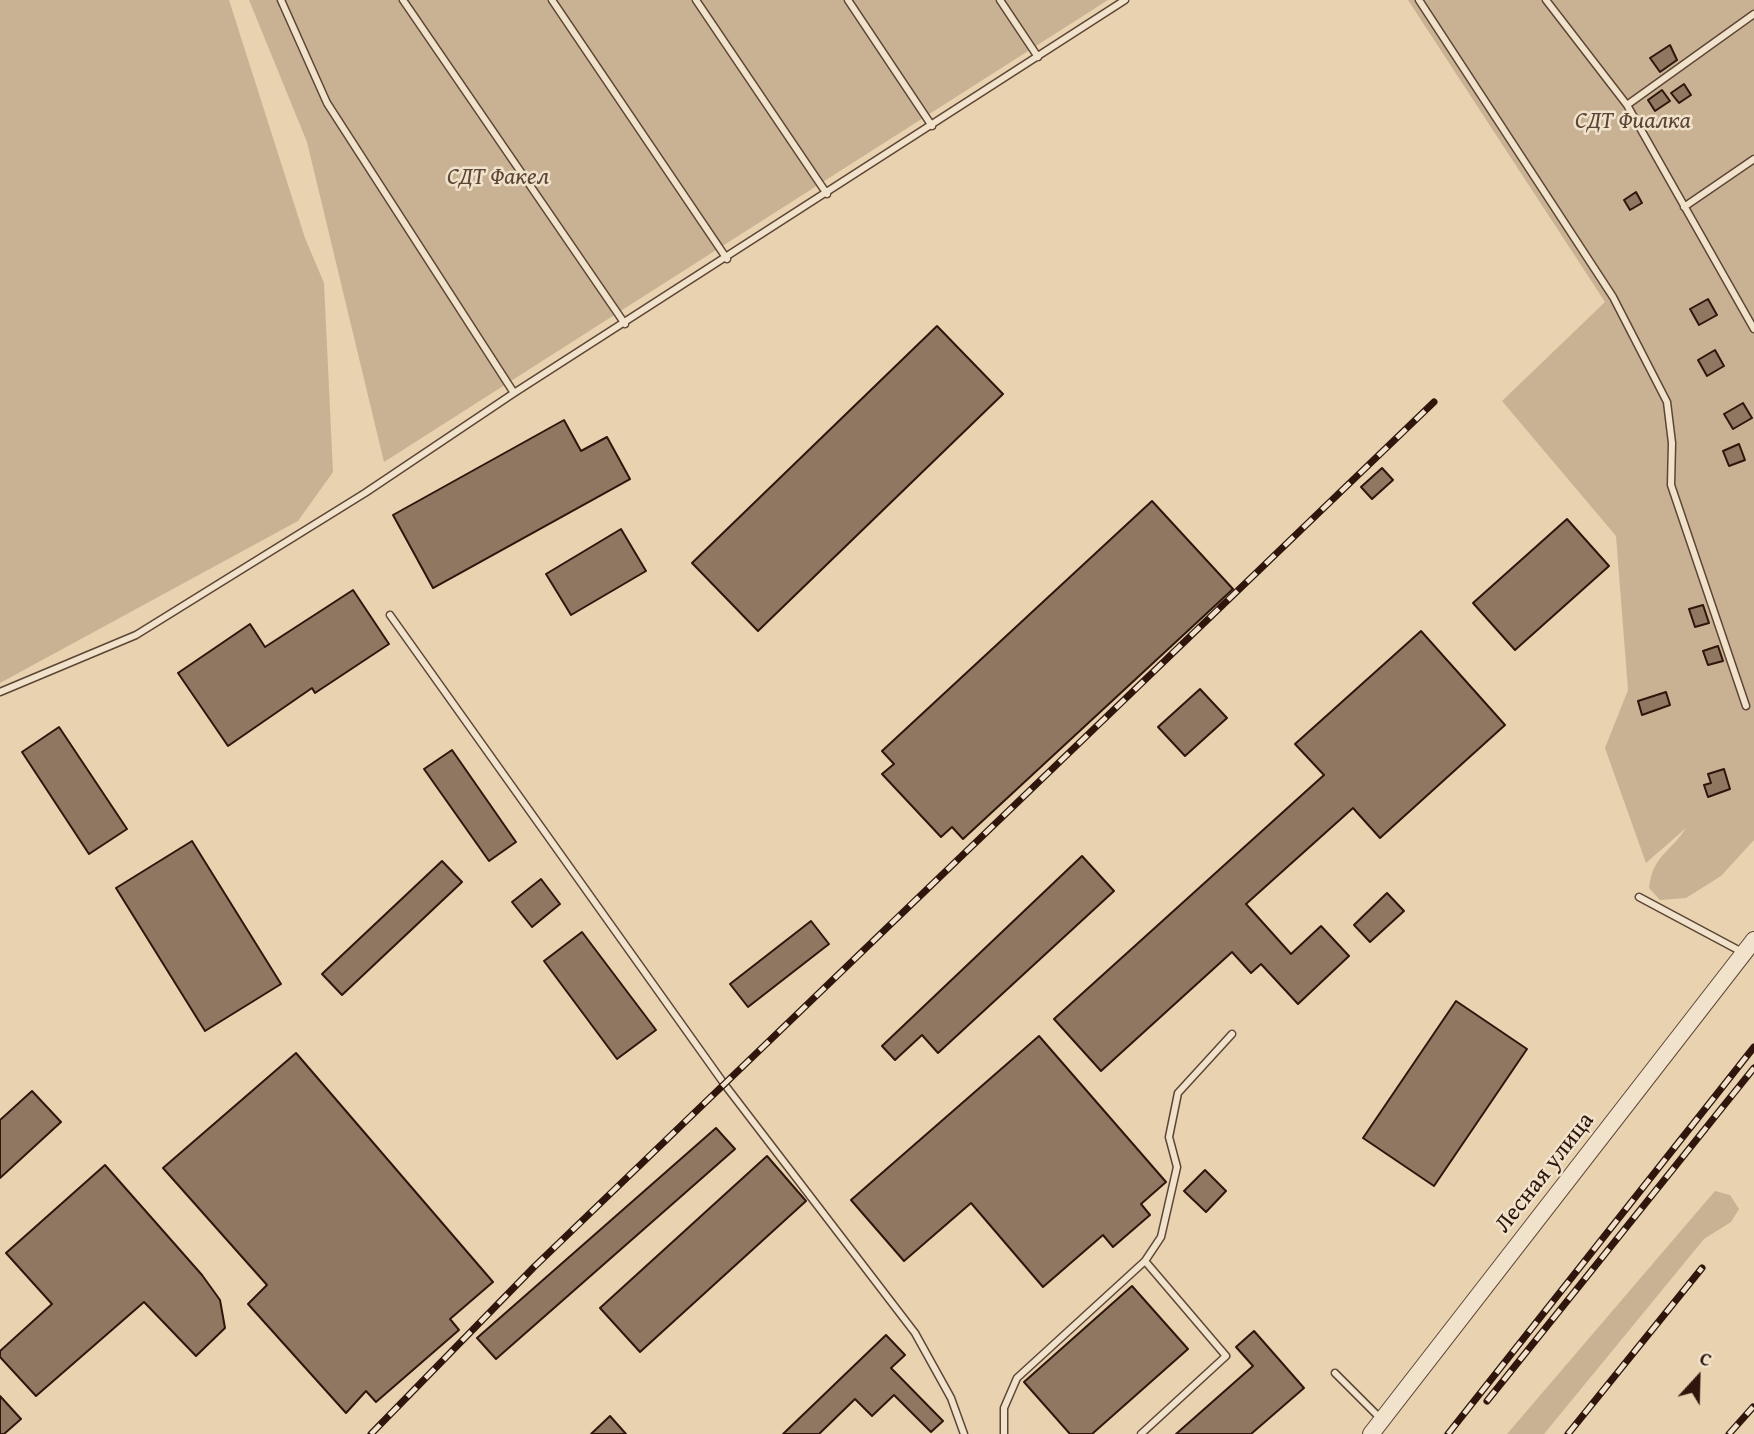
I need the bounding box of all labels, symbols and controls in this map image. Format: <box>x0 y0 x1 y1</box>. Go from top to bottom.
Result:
park label: СДТ Фиалка <box>1575 108 1691 136</box>
park label: СДТ Факел <box>447 164 549 192</box>
street label: Лесная улица <box>1489 1107 1601 1239</box>
north arrow <box>1663 1343 1733 1413</box>
text: С <box>1696 1344 1716 1374</box>

